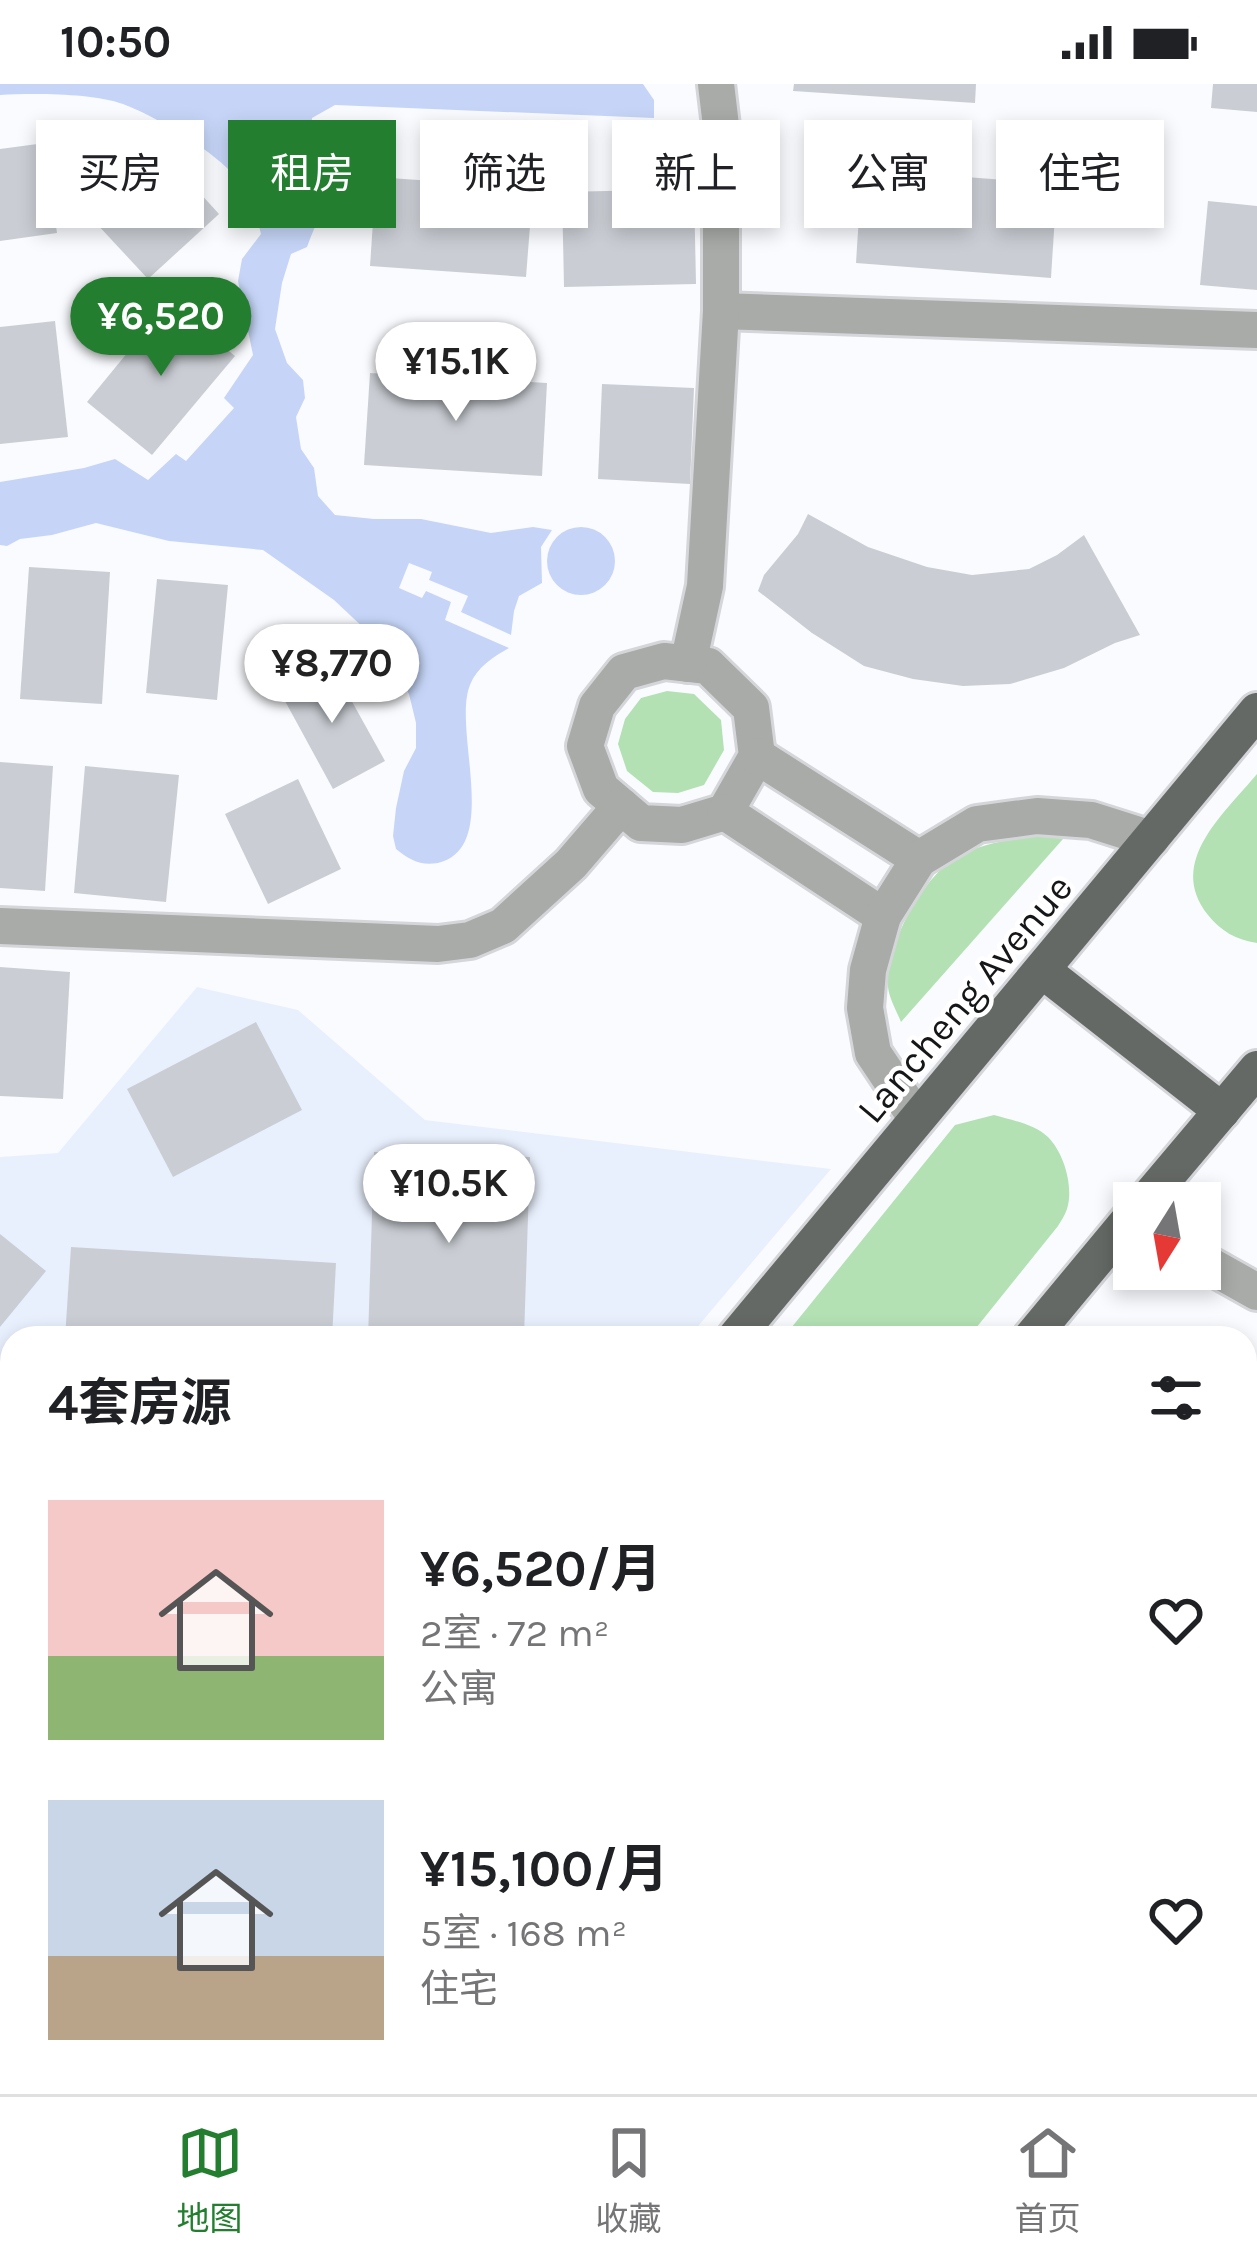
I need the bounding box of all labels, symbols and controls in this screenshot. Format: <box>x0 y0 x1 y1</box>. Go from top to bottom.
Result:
text: 10:50 <box>60 16 171 68</box>
chip: 买房 <box>36 120 204 228</box>
chip: 租房 <box>228 120 396 228</box>
chip: 筛选 <box>420 120 588 228</box>
chip: 新上 <box>612 120 780 228</box>
chip: 公寓 <box>804 120 972 228</box>
chip: 住宅 <box>996 120 1164 228</box>
pin: ¥6,520 <box>63 277 259 379</box>
text: ¥6,520 <box>97 293 225 339</box>
pin: ¥15.1K <box>358 322 554 424</box>
text: ¥15.1K <box>402 338 510 384</box>
pin: ¥8,770 <box>234 624 430 726</box>
text: ¥8,770 <box>271 640 393 686</box>
street label: Lancheng Avenue <box>847 865 1082 1132</box>
pin: ¥10.5K <box>351 1144 547 1246</box>
text: ¥10.5K <box>390 1160 508 1206</box>
north arrow <box>1113 1182 1221 1290</box>
map controls <box>1113 1182 1221 1290</box>
icon: filters <box>1143 1365 1209 1431</box>
text: 4套房源 <box>48 1373 231 1433</box>
text: ¥6,520/月 <box>420 1539 662 1599</box>
icon: home <box>144 1548 288 1692</box>
icon: heart <box>1143 1587 1209 1653</box>
text: 2室 · 72 m² <box>420 1610 609 1656</box>
text: 公寓 <box>420 1666 498 1712</box>
text: ¥15,100/月 <box>420 1839 668 1899</box>
icon: home <box>144 1848 288 1992</box>
icon: heart <box>1143 1887 1209 1953</box>
text: 5室 · 168 m² <box>420 1910 627 1956</box>
text: 住宅 <box>420 1966 498 2012</box>
tab: 地图 <box>177 2120 243 2240</box>
tab: 收藏 <box>596 2120 662 2240</box>
tab: 首页 <box>1015 2120 1081 2240</box>

